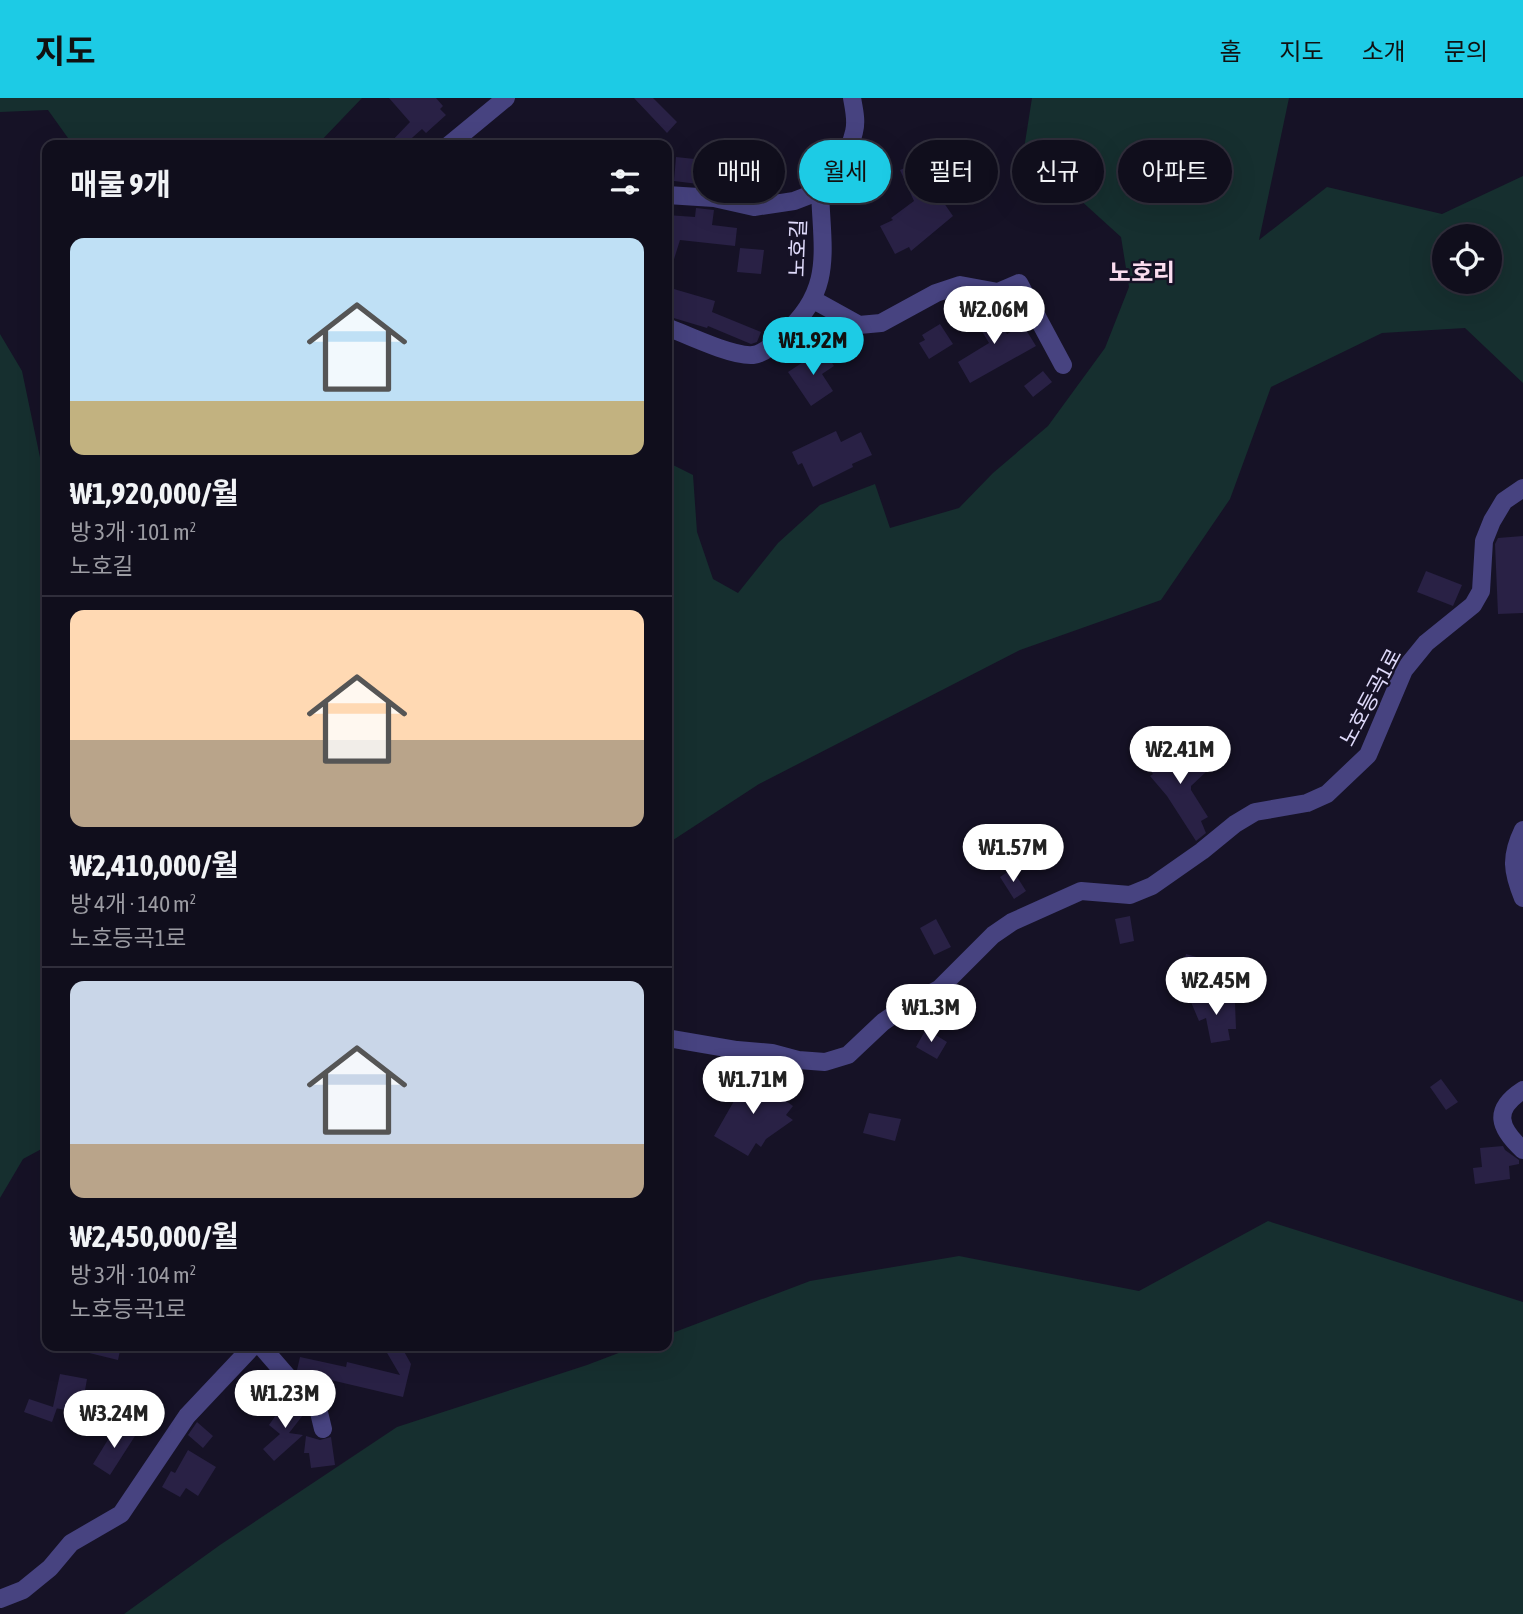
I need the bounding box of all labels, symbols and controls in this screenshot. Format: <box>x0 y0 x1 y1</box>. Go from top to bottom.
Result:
text: 지도 <box>35 32 96 70</box>
text: 홈 <box>1219 38 1241 65</box>
text: 지도 <box>1279 38 1324 65</box>
text: 소개 <box>1362 38 1406 65</box>
text: 문의 <box>1444 38 1488 65</box>
chip: 매매 <box>693 140 785 203</box>
chip: 월세 <box>799 140 891 203</box>
chip: 필터 <box>905 140 998 203</box>
chip: 신규 <box>1012 140 1104 203</box>
chip: 아파트 <box>1118 140 1232 203</box>
icon: filters <box>606 163 644 201</box>
text: 매물 9개 <box>70 167 171 201</box>
street label: 노호길 <box>784 219 810 277</box>
map controls <box>1432 224 1502 294</box>
button: locate <box>1432 224 1502 294</box>
district label: 노호리 <box>1109 259 1175 286</box>
icon: home <box>294 284 420 410</box>
pin: ₩2.06M <box>937 286 1051 346</box>
text: ₩2.06M <box>960 296 1028 322</box>
pin: ₩1.92M <box>756 317 870 377</box>
text: ₩1.92M <box>779 327 847 353</box>
text: ₩1,920,000/월 <box>70 476 239 510</box>
text: 방 3개 · 101 m² <box>70 519 196 545</box>
text: 노호길 <box>70 553 133 579</box>
street label: 노호등곡1로 <box>1334 644 1406 750</box>
icon: home <box>294 656 420 782</box>
pin: ₩2.41M <box>1123 726 1237 786</box>
text: ₩2.41M <box>1146 736 1214 762</box>
pin: ₩1.57M <box>956 824 1070 884</box>
text: ₩1.57M <box>979 834 1047 860</box>
text: ₩2,410,000/월 <box>70 848 239 882</box>
text: 방 4개 · 140 m² <box>70 891 196 917</box>
text: 노호등곡1로 <box>70 925 187 951</box>
pin: ₩2.45M <box>1159 958 1273 1017</box>
text: ₩2.45M <box>1182 967 1250 993</box>
pin: ₩1.3M <box>882 984 980 1044</box>
text: ₩1.3M <box>902 994 960 1020</box>
icon: home <box>294 1027 420 1153</box>
pin: ₩1.71M <box>696 1056 810 1116</box>
text: ₩1.71M <box>719 1066 787 1092</box>
text: ₩2,450,000/월 <box>70 1219 239 1253</box>
text: 방 3개 · 104 m² <box>70 1262 196 1288</box>
text: 노호등곡1로 <box>70 1296 187 1322</box>
pin: ₩1.23M <box>228 1370 342 1430</box>
text: ₩1.23M <box>251 1380 319 1406</box>
pin: ₩3.24M <box>57 1390 171 1450</box>
text: ₩3.24M <box>80 1400 148 1426</box>

